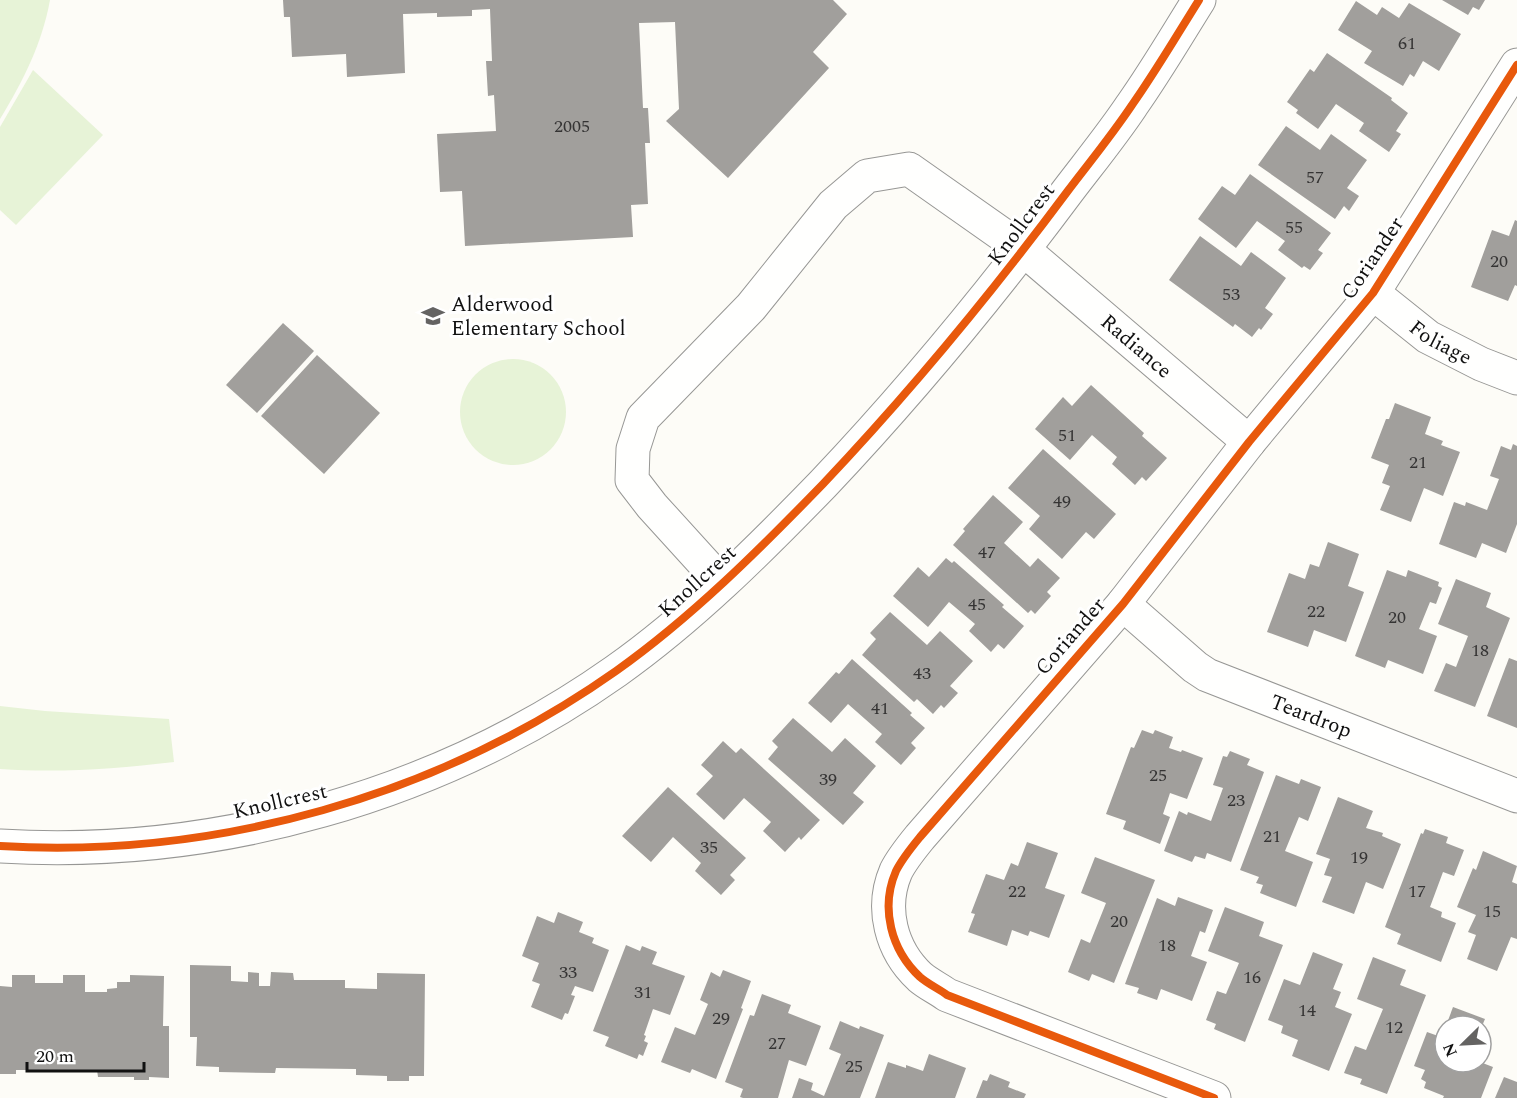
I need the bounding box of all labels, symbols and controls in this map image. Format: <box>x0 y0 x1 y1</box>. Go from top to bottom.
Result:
house number: 61 <box>1398 30 1416 57</box>
house number: 2005 <box>554 113 590 140</box>
house number: 57 <box>1306 164 1324 191</box>
street label: Knollcrest <box>980 177 1063 273</box>
street label: Coriander <box>1333 211 1412 307</box>
house number: 55 <box>1285 214 1303 241</box>
house number: 20 <box>1490 248 1508 275</box>
house number: 53 <box>1222 281 1240 308</box>
place label: Alderwood Elementary School <box>451 289 626 345</box>
school or university icon: Alderwood Elementary School <box>420 303 446 329</box>
street label: Radiance <box>1093 307 1179 387</box>
street label: Foliage <box>1401 313 1477 374</box>
house number: 51 <box>1058 422 1076 449</box>
house number: 21 <box>1409 449 1427 476</box>
house number: 49 <box>1053 488 1071 515</box>
street label: Knollcrest <box>651 538 744 626</box>
house number: 47 <box>978 539 996 566</box>
house number: 45 <box>968 591 986 618</box>
street label: Coriander <box>1028 591 1114 683</box>
house number: 22 <box>1307 598 1325 625</box>
house number: 20 <box>1388 604 1406 631</box>
house number: 18 <box>1471 637 1489 664</box>
house number: 43 <box>913 660 931 687</box>
street label: Teardrop <box>1265 686 1356 747</box>
house number: 41 <box>871 695 889 722</box>
house number: 25 <box>1149 762 1167 789</box>
house number: 39 <box>819 766 837 793</box>
street label: Knollcrest <box>230 776 331 828</box>
house number: 23 <box>1227 787 1245 814</box>
house number: 21 <box>1263 823 1281 850</box>
house number: 35 <box>700 834 718 861</box>
house number: 19 <box>1350 844 1368 871</box>
house number: 22 <box>1008 878 1026 905</box>
house number: 17 <box>1408 878 1426 905</box>
house number: 15 <box>1483 898 1501 925</box>
house number: 20 <box>1110 908 1128 935</box>
house number: 18 <box>1158 932 1176 959</box>
house number: 33 <box>559 959 577 986</box>
house number: 16 <box>1243 964 1261 991</box>
house number: 31 <box>634 979 652 1006</box>
house number: 14 <box>1298 997 1316 1024</box>
house number: 29 <box>712 1005 730 1032</box>
house number: 12 <box>1385 1014 1403 1041</box>
north arrow <box>1433 1014 1493 1074</box>
house number: 27 <box>768 1030 786 1057</box>
scale bar <box>27 1035 144 1073</box>
text: N <box>1437 1039 1464 1061</box>
text: 20 m <box>36 1043 74 1070</box>
house number: 25 <box>845 1053 863 1080</box>

